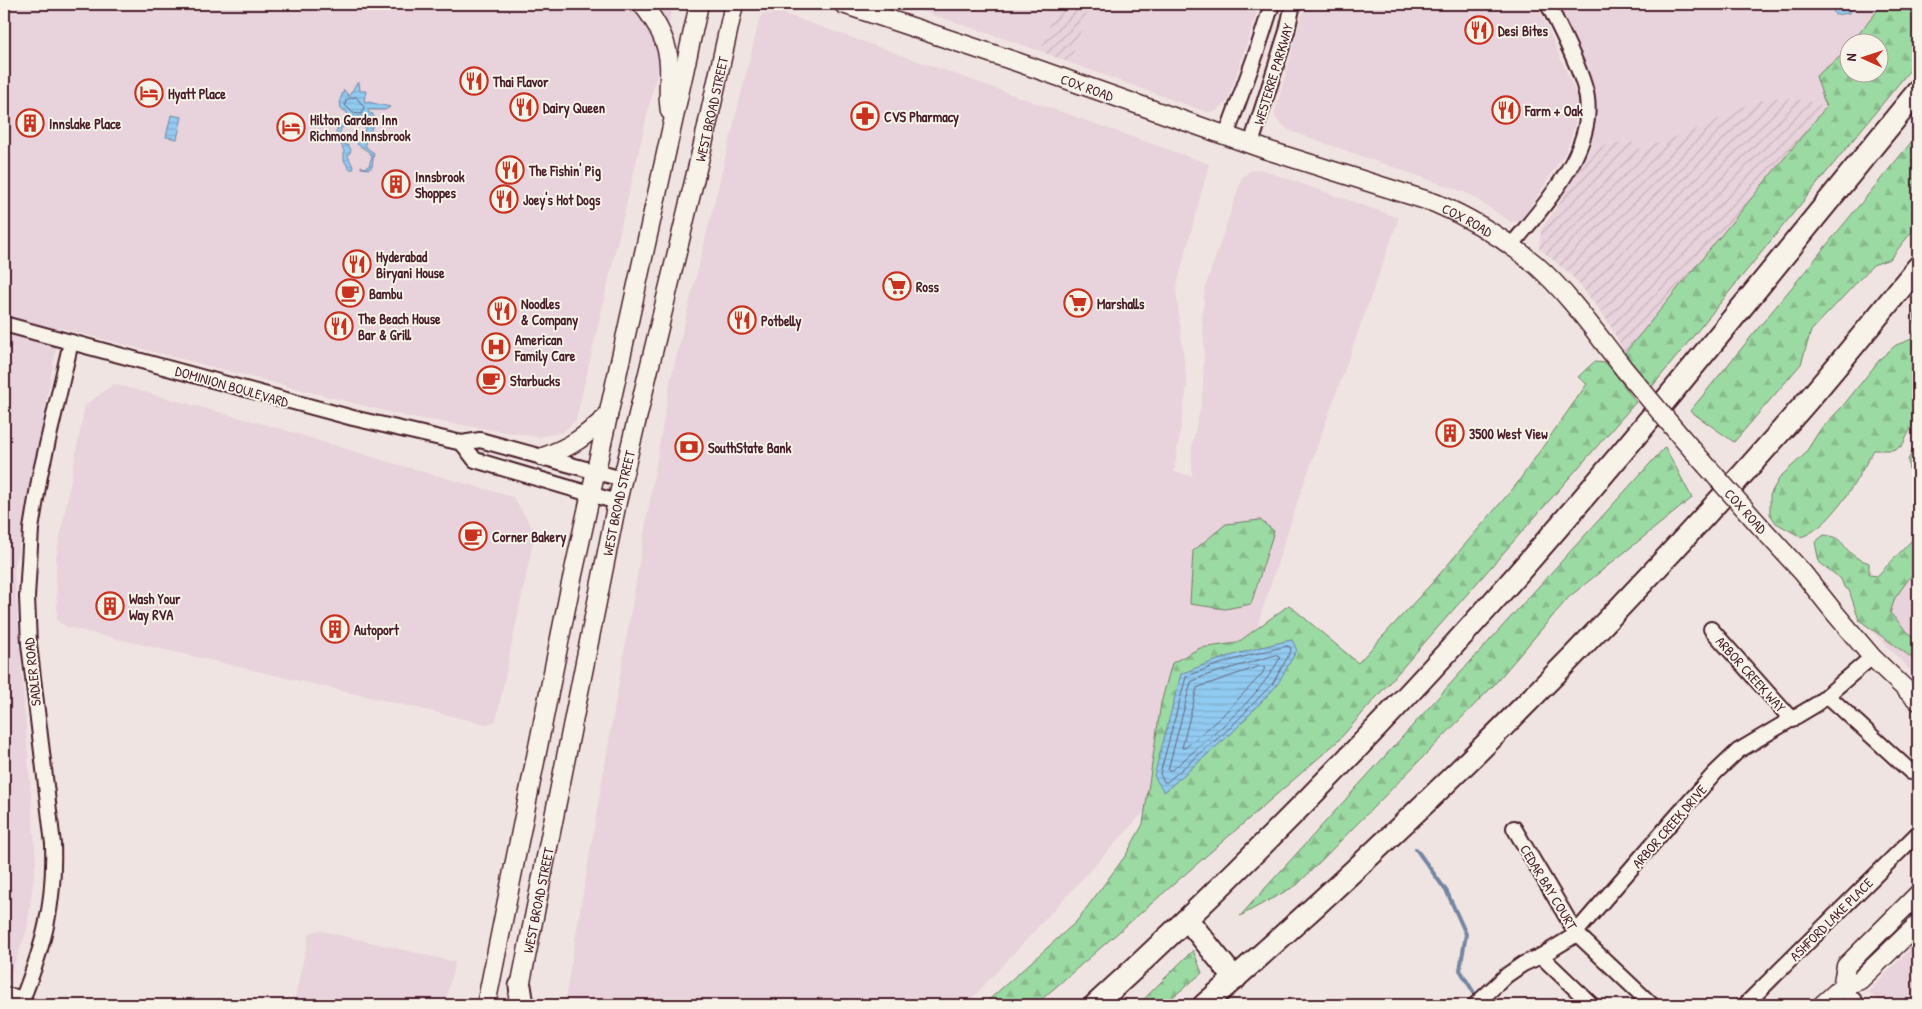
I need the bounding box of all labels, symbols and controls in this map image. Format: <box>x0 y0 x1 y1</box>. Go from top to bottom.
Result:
restaurant icon: Desi Bites <box>1464 15 1494 45</box>
street label: WESTERRE PARKWAY <box>1249 20 1298 127</box>
place label: Desi Bites <box>1498 21 1549 40</box>
north arrow <box>1840 32 1890 82</box>
text: N <box>1841 53 1860 62</box>
street label: WEST BROAD STREET <box>690 54 732 163</box>
restaurant icon: Thai Flavor <box>459 66 489 96</box>
street label: COX ROAD <box>1058 69 1117 105</box>
place label: Thai Flavor <box>492 72 549 91</box>
hotel icon: Hyatt Place <box>134 78 164 108</box>
place label: Hyatt Place <box>168 84 226 105</box>
restaurant icon: Dairy Queen <box>509 92 539 122</box>
restaurant icon: Farm + Oak <box>1491 95 1521 125</box>
place label: Dairy Queen <box>543 98 605 119</box>
pharmacy icon: CVS Pharmacy <box>850 101 880 131</box>
place label: Farm + Oak <box>1524 101 1583 120</box>
place label: CVS Pharmacy <box>884 107 959 128</box>
building icon: Innslake Place <box>15 108 45 138</box>
place label: Hilton Garden Inn Richmond Innsbrook <box>310 110 411 145</box>
hotel icon: Hilton Garden Inn Richmond Innsbrook <box>276 112 306 142</box>
place label: Innslake Place <box>49 114 122 133</box>
restaurant icon: The Fishin' Pig <box>495 155 525 185</box>
place label: The Fishin' Pig <box>528 161 601 182</box>
place label: Innsbrook Shoppes <box>415 167 465 204</box>
building icon: Innsbrook Shoppes <box>381 169 411 199</box>
restaurant icon: Joey's Hot Dogs <box>489 184 519 214</box>
place label: Joey's Hot Dogs <box>523 190 601 211</box>
street label: COX ROAD <box>1439 198 1497 241</box>
place label: Hyderabad Biryani House <box>376 247 445 284</box>
restaurant icon: Hyderabad Biryani House <box>342 249 372 279</box>
supermarket icon: Ross <box>882 271 912 301</box>
place label: Ross <box>916 277 939 296</box>
cafe icon: Bambu <box>335 278 365 308</box>
place label: Bambu <box>369 284 403 303</box>
supermarket icon: Marshalls <box>1063 288 1093 318</box>
place label: Noodles & Company <box>521 294 578 331</box>
place label: Marshalls <box>1097 294 1145 313</box>
restaurant icon: Noodles & Company <box>487 296 517 326</box>
restaurant icon: Potbelly <box>727 305 757 335</box>
place label: The Beach House Bar & Grill <box>357 309 441 344</box>
restaurant icon: The Beach House Bar & Grill <box>324 311 354 341</box>
place label: Potbelly <box>761 311 802 332</box>
place label: American Family Care <box>514 330 576 367</box>
hospital icon: American Family Care <box>481 332 511 362</box>
street label: DOMINION BOULEVARD <box>173 361 291 411</box>
cafe icon: Starbucks <box>476 365 506 395</box>
place label: Starbucks <box>510 371 561 390</box>
building icon: 3500 West View <box>1435 418 1465 448</box>
place label: 3500 West View <box>1469 424 1548 443</box>
bank icon: SouthState Bank <box>674 432 704 462</box>
place label: SouthState Bank <box>708 438 792 457</box>
street label: WEST BROAD STREET <box>597 448 639 557</box>
street label: COX ROAD <box>1721 484 1772 538</box>
cafe icon: Corner Bakery <box>458 521 488 551</box>
place label: Corner Bakery <box>492 527 567 548</box>
place label: Wash Your Way RVA <box>129 589 181 626</box>
building icon: Wash Your Way RVA <box>95 591 125 621</box>
building icon: Autoport <box>320 614 350 644</box>
place label: Autoport <box>354 620 400 641</box>
street label: ARBOR CREEK WAY <box>1712 632 1791 717</box>
street label: SADLER ROAD <box>19 637 45 707</box>
street label: ARBOR CREEK DRIVE <box>1627 780 1711 872</box>
street label: CEDAR BAY COURT <box>1516 841 1582 934</box>
street label: WEST BROAD STREET <box>518 845 557 954</box>
street label: ASHFORD LAKE PLACE <box>1785 873 1877 965</box>

